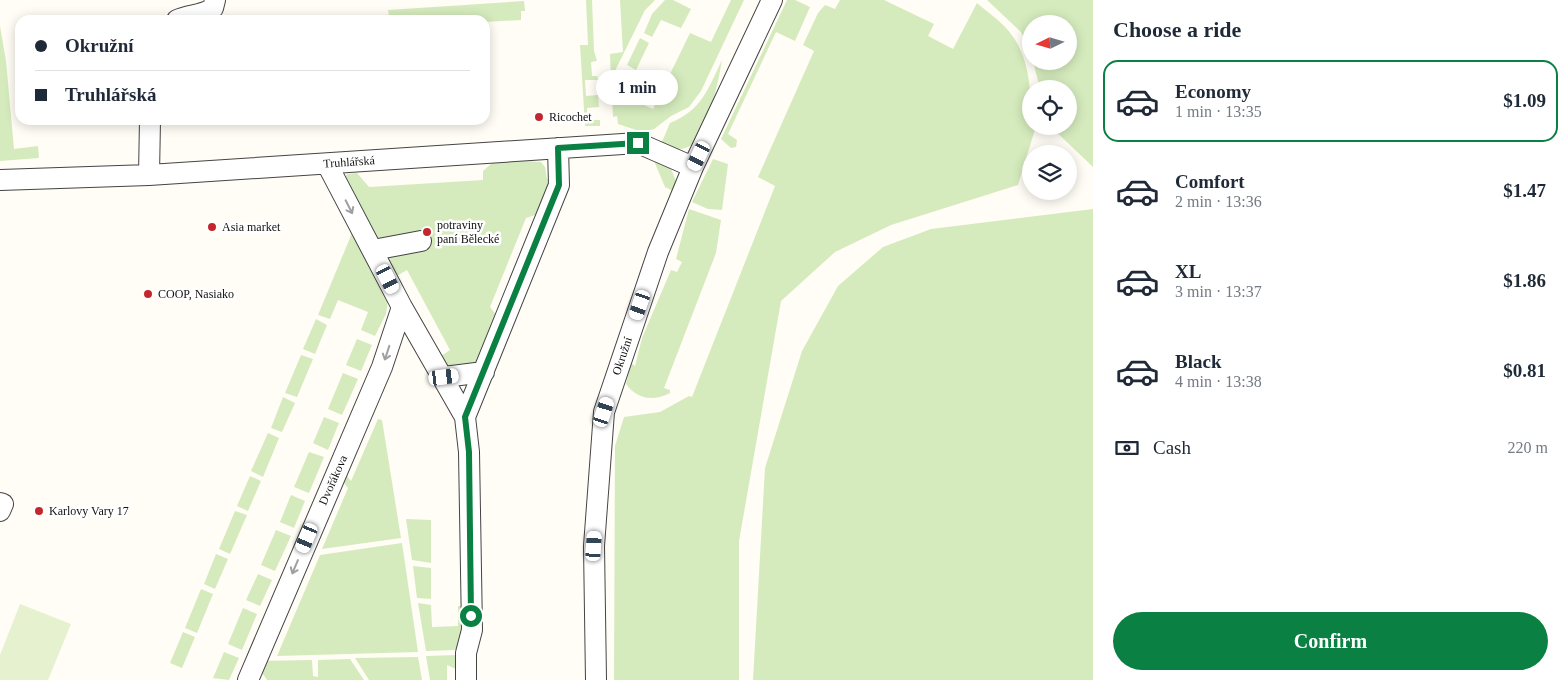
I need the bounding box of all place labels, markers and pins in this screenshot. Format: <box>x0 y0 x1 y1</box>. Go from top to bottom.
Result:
place label: Ricochet <box>549 110 592 124</box>
marker: Ricochet <box>533 111 545 123</box>
place label: potraviny paní Bělecké <box>437 218 499 246</box>
place label: Asia market <box>222 220 281 234</box>
marker: Asia market <box>206 221 218 233</box>
marker: potraviny paní Bělecké <box>421 226 433 238</box>
place label: COOP, Nasiako <box>158 287 234 301</box>
marker: COOP, Nasiako <box>142 288 154 300</box>
place label: Karlovy Vary 17 <box>49 504 129 518</box>
marker: Karlovy Vary 17 <box>33 505 45 517</box>

